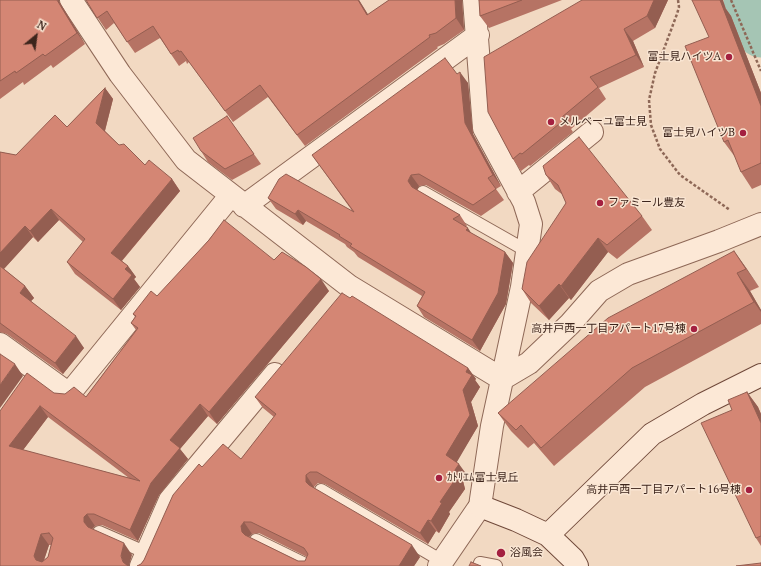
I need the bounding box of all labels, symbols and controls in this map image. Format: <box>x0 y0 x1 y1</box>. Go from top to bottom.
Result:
north arrow <box>16 16 56 56</box>
text: N <box>35 17 49 34</box>
place label: 富士見ハイツA <box>647 50 721 64</box>
marker: 富士見ハイツA <box>724 52 734 62</box>
place label: メルベーユ富士見 <box>559 115 647 129</box>
marker: メルベーユ富士見 <box>546 117 556 127</box>
place label: 富士見ハイツB <box>662 126 735 140</box>
marker: 富士見ハイツB <box>738 128 748 138</box>
place label: ファミール豊友 <box>608 196 685 210</box>
marker: ファミール豊友 <box>595 198 605 208</box>
place label: 高井戸西一丁目アパート17号棟 <box>531 322 686 336</box>
marker: 高井戸西一丁目アパート17号棟 <box>689 324 699 334</box>
place label: ｶﾄﾘｴﾑ富士見丘 <box>447 471 518 485</box>
marker: ｶﾄﾘｴﾑ富士見丘 <box>434 473 444 483</box>
place label: 高井戸西一丁目アパート16号棟 <box>586 483 741 497</box>
marker: 高井戸西一丁目アパート16号棟 <box>744 485 754 495</box>
place label: 浴風会 <box>510 546 543 560</box>
marker: 浴風会 <box>495 547 507 559</box>

